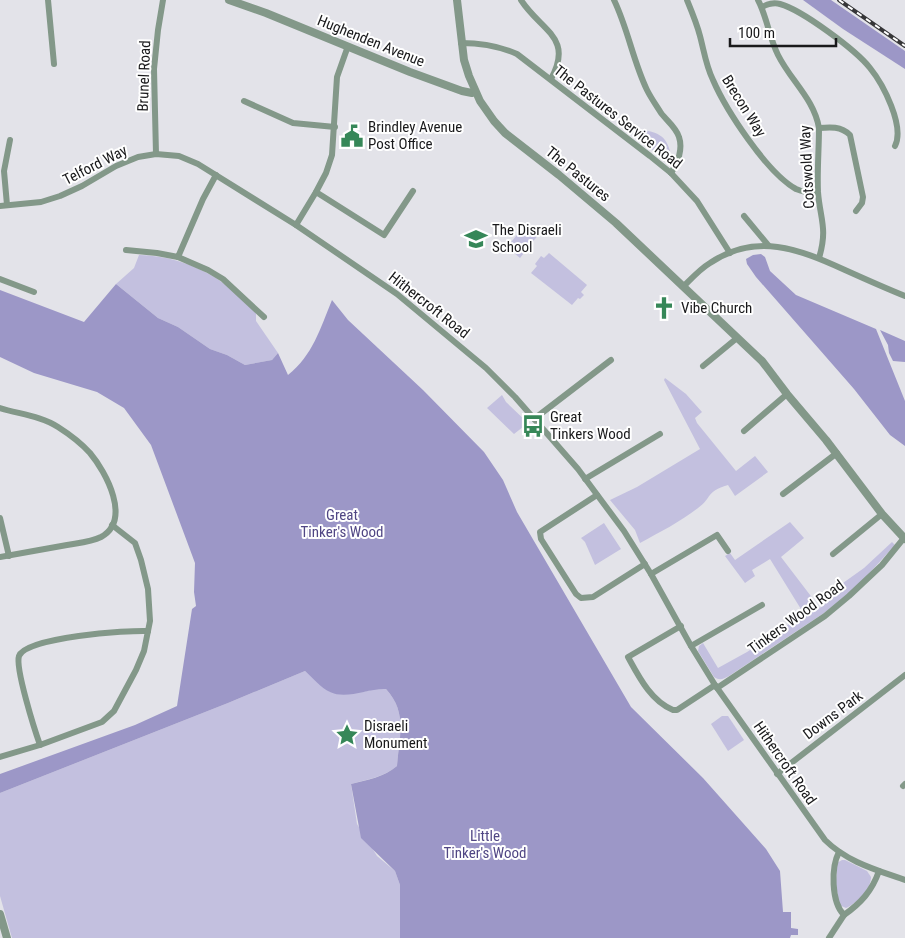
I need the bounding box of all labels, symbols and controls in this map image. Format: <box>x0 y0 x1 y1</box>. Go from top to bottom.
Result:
street label: Hughenden Avenue <box>315 11 427 71</box>
scale bar <box>730 15 836 47</box>
text: 100 m <box>738 24 775 42</box>
street label: Brunel Road <box>134 40 154 112</box>
street label: The Pastures Service Road <box>550 61 686 173</box>
street label: Brecon Way <box>718 72 770 140</box>
place label: Brindley Avenue Post Office <box>368 118 462 153</box>
public building icon: Brindley Avenue Post Office <box>339 123 365 149</box>
street label: Cotswold Way <box>796 125 818 209</box>
street label: Telford Way <box>60 141 130 189</box>
street label: The Pastures <box>542 143 614 205</box>
place label: The Disraeli School <box>492 221 562 256</box>
school or university icon: The Disraeli School <box>463 226 489 252</box>
street label: Hithercroft Road <box>385 268 473 342</box>
church icon: Vibe Church <box>651 295 677 321</box>
place label: Vibe Church <box>681 299 752 317</box>
place label: Great Tinkers Wood <box>550 408 631 443</box>
bus stop icon: Great Tinkers Wood <box>520 413 546 439</box>
park label: Great Tinker's Wood <box>301 506 383 541</box>
street label: Tinkers Wood Road <box>744 576 848 658</box>
street label: Downs Park <box>800 687 867 743</box>
place label: Disraeli Monument <box>364 717 427 752</box>
street label: Hithercroft Road <box>750 718 820 808</box>
place icon: Disraeli Monument <box>334 722 360 748</box>
park label: Little Tinker's Wood <box>444 827 526 862</box>

